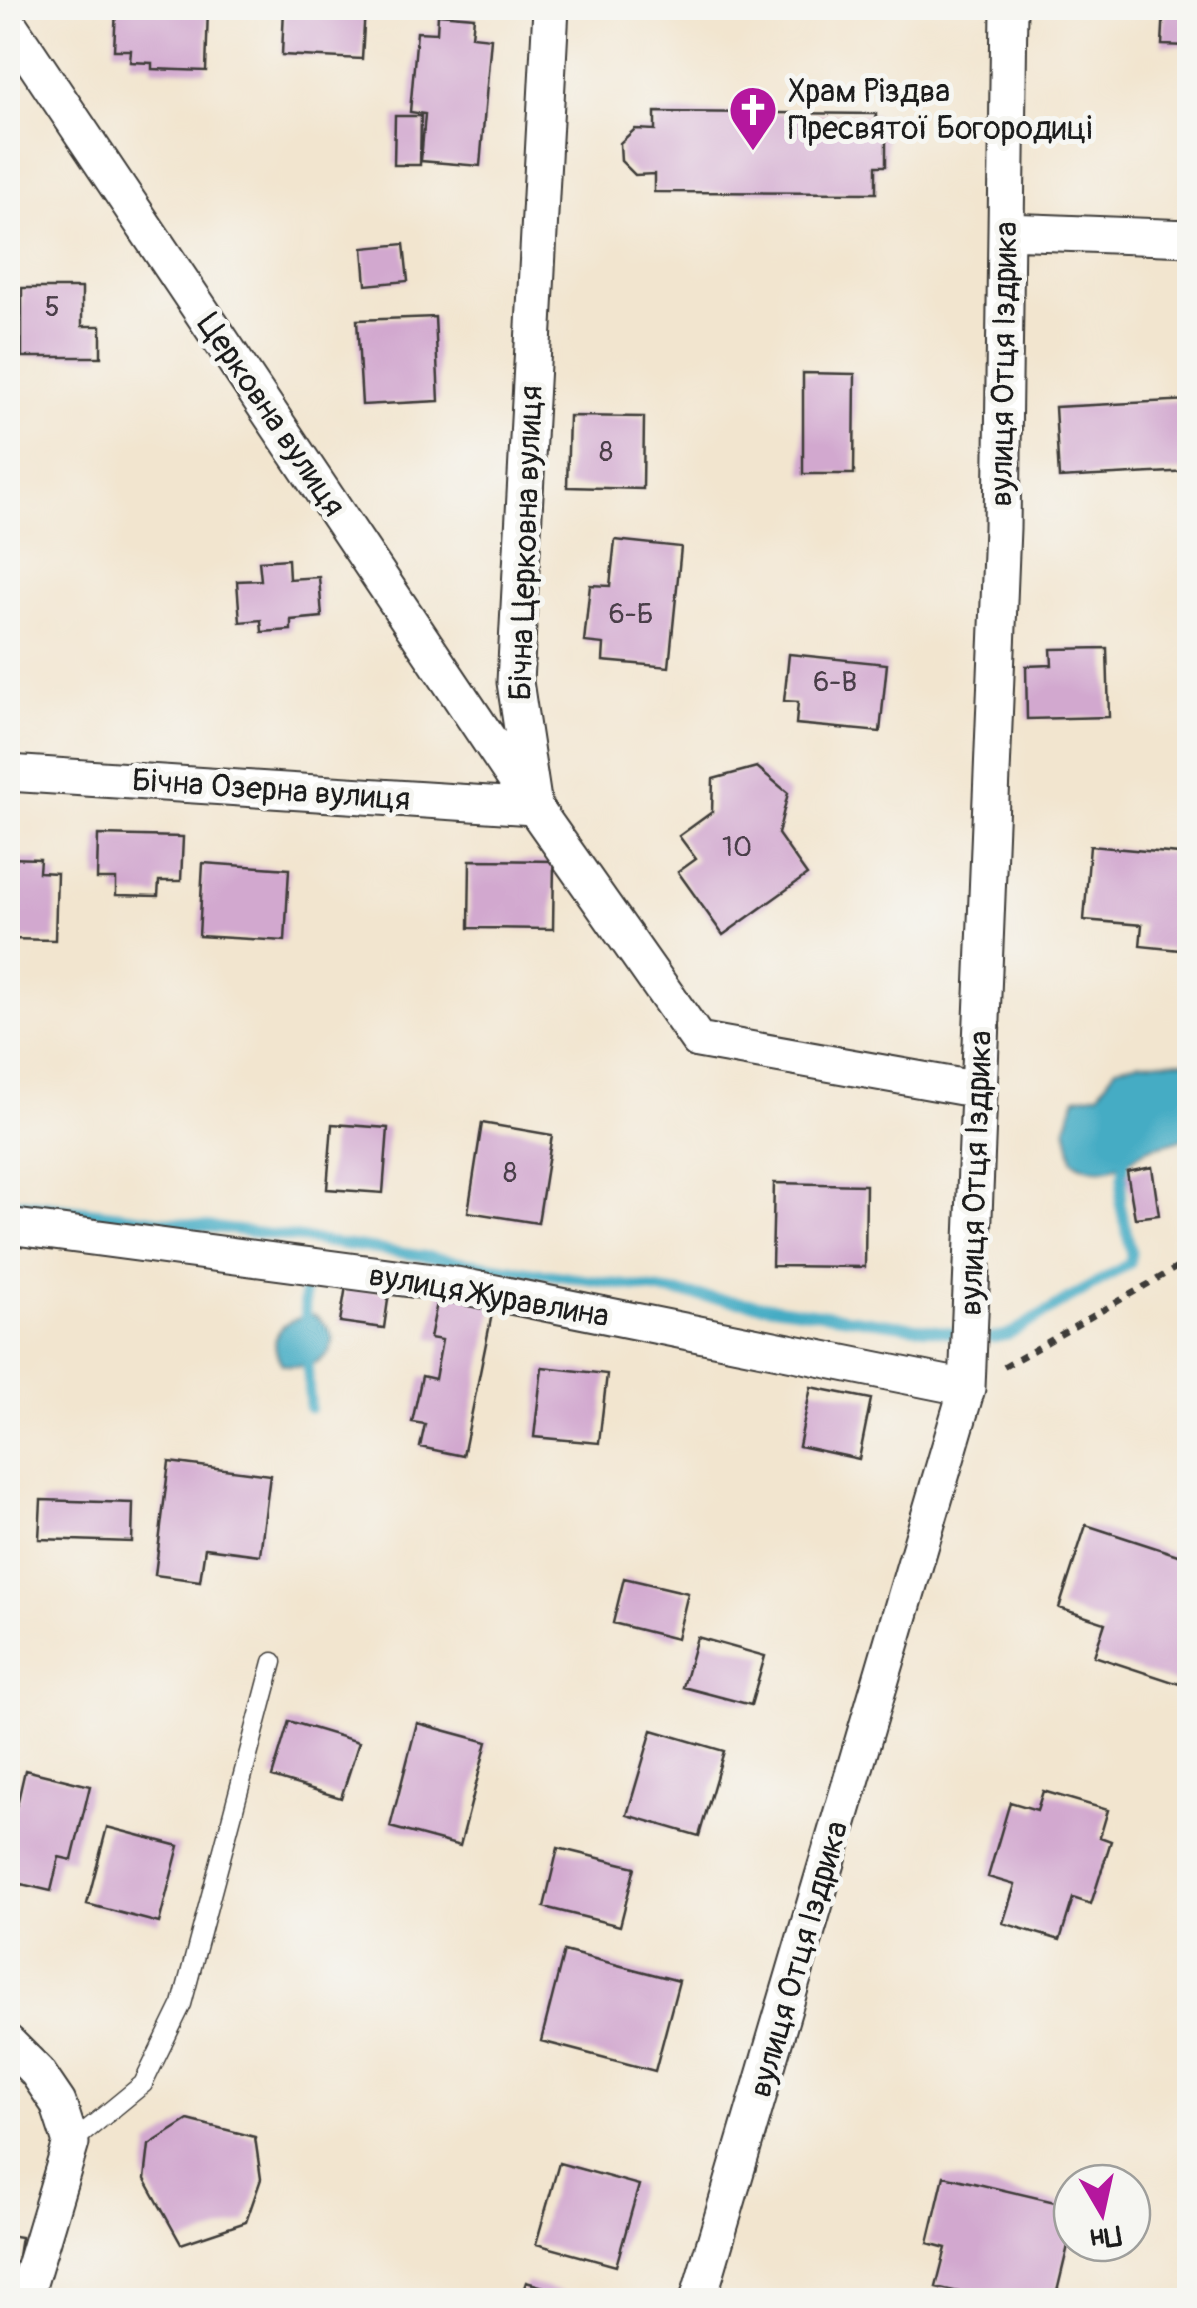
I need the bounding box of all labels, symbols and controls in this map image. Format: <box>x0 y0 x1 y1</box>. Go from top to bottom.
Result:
place label: Храм Різдва Пресвятої Богородиці <box>788 72 1092 149</box>
church icon: Храм Різдва Пресвятої Богородиці <box>727 84 779 152</box>
street label: вулиця Отця Іздрика <box>982 221 1026 507</box>
house number: 5 <box>44 290 60 325</box>
street label: Церковна вулиця <box>188 306 354 524</box>
street label: Бічна Церковна вулиця <box>501 385 551 701</box>
house number: 8 <box>599 435 613 470</box>
house number: 6-Б <box>608 597 654 632</box>
house number: 6-В <box>813 665 857 700</box>
street label: Бічна Озерна вулиця <box>131 760 411 820</box>
house number: 10 <box>722 830 752 865</box>
street label: вулиця Отця Іздрика <box>951 1030 1001 1316</box>
house number: 8 <box>503 1156 517 1191</box>
street label: вулиця Журавлина <box>366 1255 612 1337</box>
street label: вулиця Отця Іздрика <box>740 1816 858 2102</box>
north arrow <box>1052 2163 1152 2263</box>
text: Пн <box>1088 2217 1124 2256</box>

